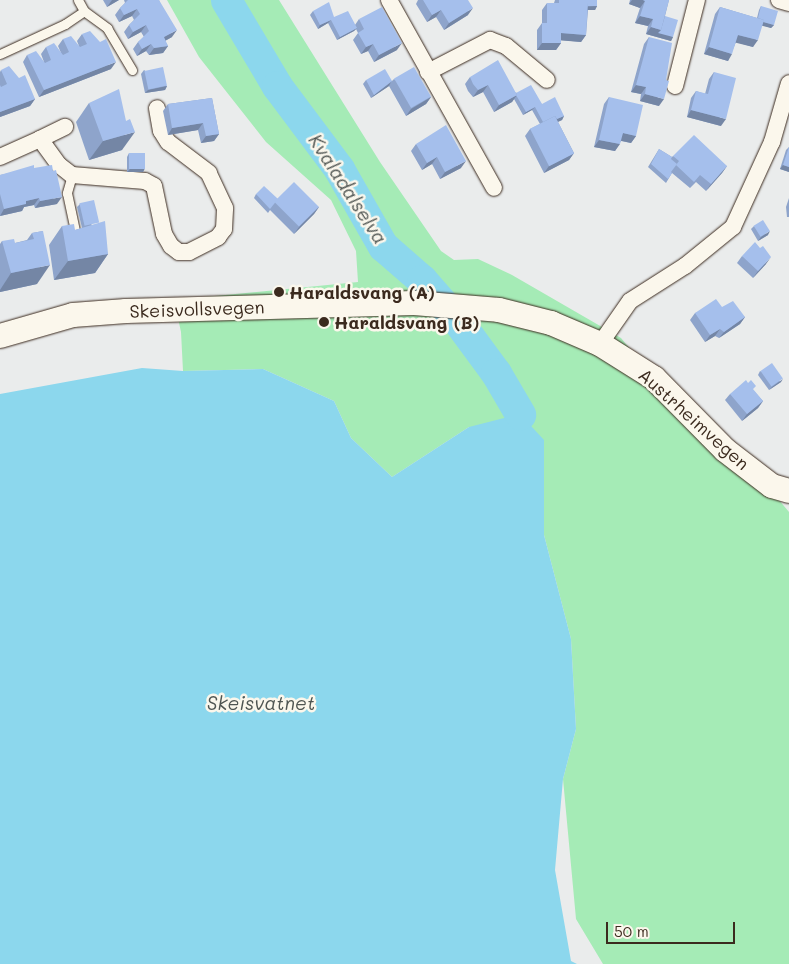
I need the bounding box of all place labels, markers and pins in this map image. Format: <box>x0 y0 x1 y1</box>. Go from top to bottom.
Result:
place label: Haraldsvang (A) <box>289 281 435 303</box>
marker: Haraldsvang (A) <box>273 286 285 298</box>
place label: Haraldsvang (B) <box>334 311 479 333</box>
marker: Haraldsvang (B) <box>318 316 330 328</box>

